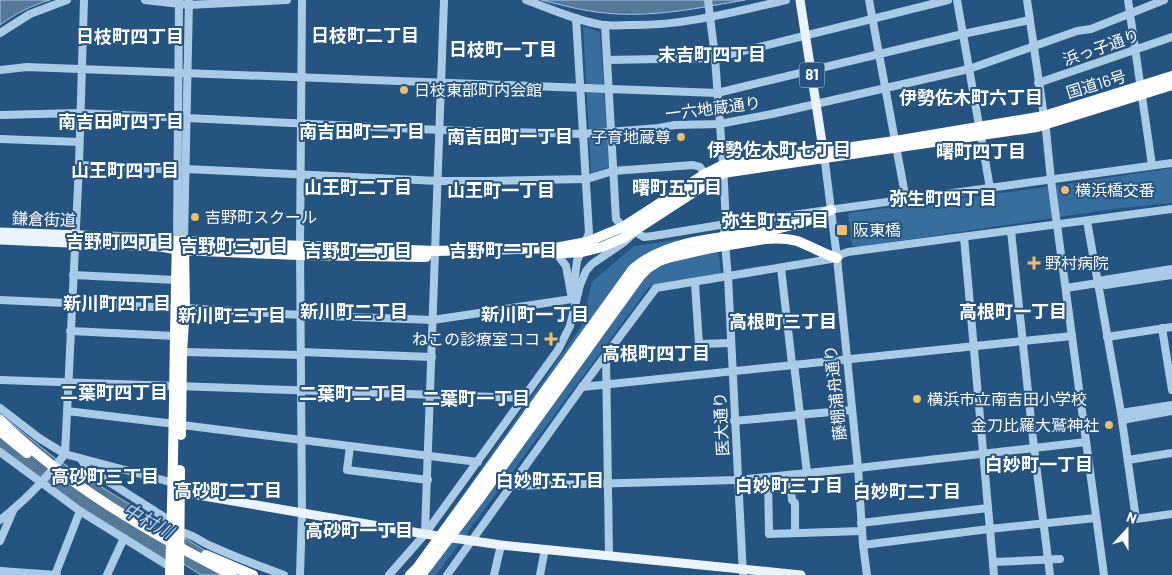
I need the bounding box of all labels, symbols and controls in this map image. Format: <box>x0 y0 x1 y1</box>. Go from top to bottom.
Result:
district label: 日枝町二丁目 <box>311 24 419 46</box>
district label: 日枝町四丁目 <box>76 25 184 47</box>
street label: 浜っ子通り <box>1060 25 1142 69</box>
district label: 日枝町一丁目 <box>449 38 557 60</box>
district label: 末吉町四丁目 <box>658 43 766 65</box>
road number: 81 <box>800 62 824 88</box>
street label: 国道16号 <box>1064 65 1128 102</box>
place label: 日枝東部町内会館 <box>414 80 542 99</box>
marker: 日枝東部町内会館 <box>398 84 410 96</box>
district label: 伊勢佐木町六丁目 <box>899 86 1043 108</box>
street label: 一六地蔵通り <box>664 92 762 123</box>
district label: 南吉田町四丁目 <box>58 110 184 132</box>
district label: 南吉田町二丁目 <box>299 120 425 142</box>
district label: 南吉田町一丁目 <box>447 125 573 147</box>
place label: 子育地蔵尊 <box>591 127 671 146</box>
marker: 子育地蔵尊 <box>675 131 687 143</box>
district label: 伊勢佐木町七丁目 <box>707 138 851 160</box>
district label: 曙町四丁目 <box>936 140 1026 162</box>
district label: 山王町四丁目 <box>71 159 179 181</box>
district label: 山王町二丁目 <box>304 176 412 198</box>
district label: 曙町五丁目 <box>632 176 722 198</box>
district label: 山王町一丁目 <box>447 179 555 201</box>
place label: 横浜橋交番 <box>1075 180 1155 199</box>
marker: 横浜橋交番 <box>1059 184 1071 196</box>
district label: 弥生町四丁目 <box>889 187 997 209</box>
place label: 吉野町スクール <box>205 207 317 226</box>
street label: 鎌倉街道 <box>12 208 76 229</box>
district label: 弥生町五丁目 <box>721 209 829 231</box>
marker: 吉野町スクール <box>189 211 201 223</box>
place label: 阪東橋 <box>853 220 901 239</box>
marker: 阪東橋 <box>835 223 849 237</box>
district label: 吉野町四丁目 <box>66 230 174 252</box>
district label: 吉野町三丁目 <box>180 234 288 256</box>
district label: 吉野町二丁目 <box>304 239 412 261</box>
district label: 吉野町一丁目 <box>449 239 557 261</box>
place label: 野村病院 <box>1045 253 1109 272</box>
marker: 野村病院 <box>1027 256 1041 270</box>
district label: 新川町四丁目 <box>63 292 171 314</box>
district label: 新川町二丁目 <box>300 300 408 322</box>
district label: 高根町一丁目 <box>959 300 1067 322</box>
district label: 新川町一丁目 <box>481 303 589 325</box>
district label: 新川町三丁目 <box>178 304 286 326</box>
district label: 高根町三丁目 <box>729 310 837 332</box>
place label: ねこの診療室ココ <box>412 329 540 348</box>
marker: ねこの診療室ココ <box>544 332 558 346</box>
district label: 高根町四丁目 <box>602 342 710 364</box>
street label: 藤棚浦舟通り <box>820 344 849 442</box>
district label: 二葉町四丁目 <box>60 381 168 403</box>
district label: 二葉町二丁目 <box>299 382 407 404</box>
district label: 二葉町一丁目 <box>422 387 530 409</box>
place label: 横浜市立南吉田小学校 <box>927 389 1087 408</box>
street label: 医大通り <box>709 392 732 456</box>
marker: 横浜市立南吉田小学校 <box>911 393 923 405</box>
place label: 金刀比羅大鷲神社 <box>971 415 1099 434</box>
marker: 金刀比羅大鷲神社 <box>1103 419 1115 431</box>
district label: 白妙町一丁目 <box>985 453 1093 475</box>
district label: 高砂町三丁目 <box>51 465 159 487</box>
district label: 白妙町五丁目 <box>496 469 604 491</box>
district label: 白妙町三丁目 <box>735 474 843 496</box>
district label: 高砂町二丁目 <box>174 479 282 501</box>
district label: 白妙町二丁目 <box>853 480 961 502</box>
water label: 中村川 <box>120 497 179 544</box>
north arrow <box>1102 505 1152 555</box>
text: N <box>1124 508 1139 527</box>
district label: 高砂町一丁目 <box>305 519 413 541</box>

